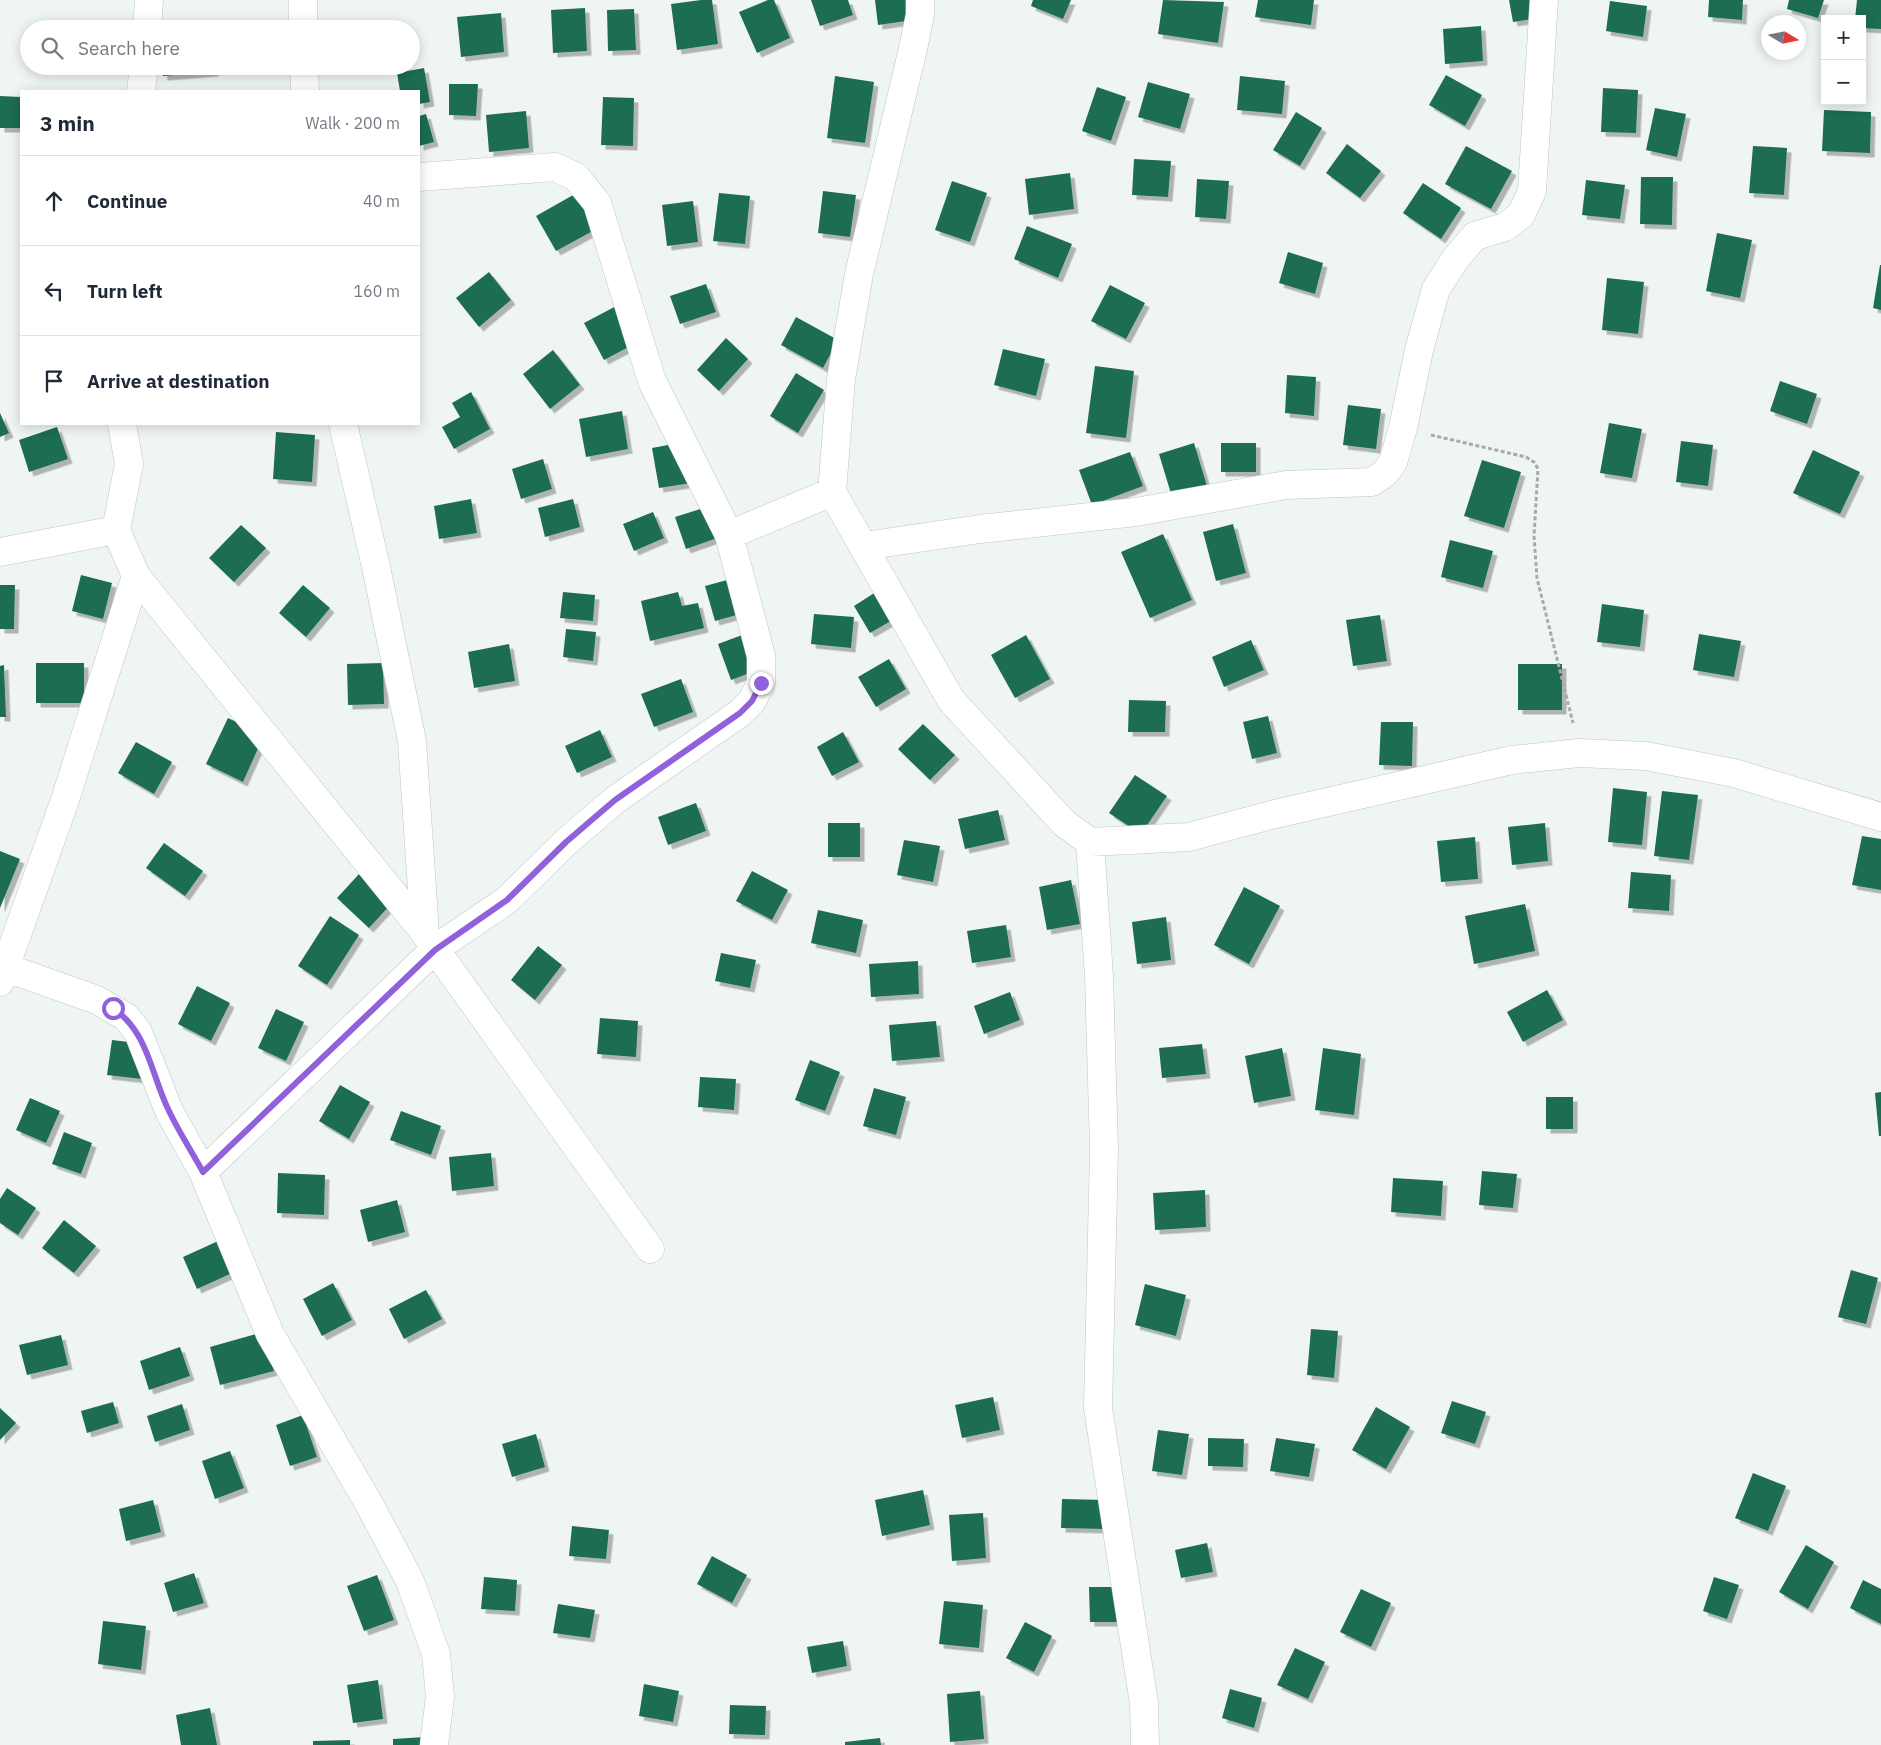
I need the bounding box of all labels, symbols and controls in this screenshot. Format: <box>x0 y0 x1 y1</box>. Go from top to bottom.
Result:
north arrow <box>1761 15 1806 60</box>
map controls <box>1821 15 1866 105</box>
button: + <box>1821 15 1866 60</box>
search box <box>20 20 420 75</box>
icon: search <box>38 34 66 62</box>
text: Search here <box>78 36 180 60</box>
button: − <box>1821 60 1866 105</box>
text: 3 min <box>40 109 95 137</box>
text: Walk · 200 m <box>305 113 400 133</box>
icon: ahead <box>40 187 68 215</box>
text: Continue <box>87 189 167 213</box>
text: 40 m <box>363 191 400 211</box>
icon: left <box>40 277 68 305</box>
text: Turn left <box>87 279 163 303</box>
text: 160 m <box>353 281 400 301</box>
icon: arrive <box>40 367 68 395</box>
text: Arrive at destination <box>87 369 270 393</box>
route end <box>750 672 773 695</box>
route start <box>102 997 125 1020</box>

